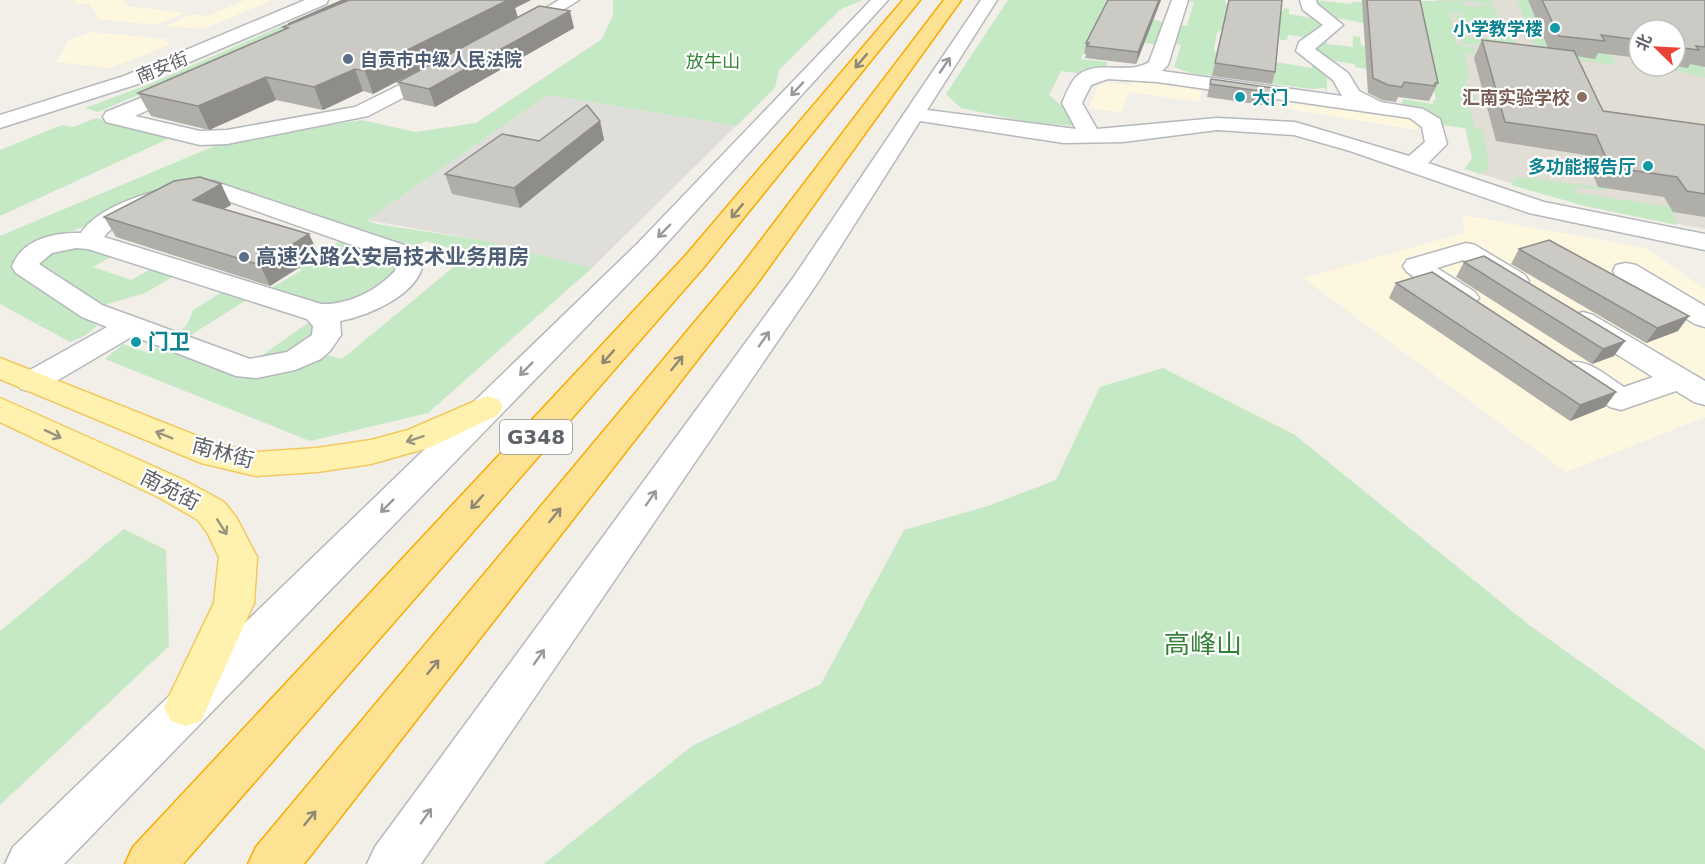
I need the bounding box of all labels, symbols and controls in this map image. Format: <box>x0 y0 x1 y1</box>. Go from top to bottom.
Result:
place label: 小学教学楼 <box>1453 18 1543 39</box>
north arrow <box>1627 18 1687 78</box>
marker: 小学教学楼 <box>1548 21 1562 35</box>
text: 北 <box>1632 31 1656 53</box>
street label: 南安街 <box>133 47 191 87</box>
place label: 自贡市中级人民法院 <box>360 49 522 70</box>
park label: 放牛山 <box>686 51 740 72</box>
marker: 自贡市中级人民法院 <box>341 52 355 66</box>
one-way arrow <box>855 53 868 69</box>
one-way arrow <box>940 57 952 74</box>
one-way arrow <box>791 81 805 96</box>
place label: 大门 <box>1252 87 1288 108</box>
place label: 汇南实验学校 <box>1462 87 1570 108</box>
marker: 大门 <box>1233 90 1247 104</box>
marker: 汇南实验学校 <box>1575 90 1589 104</box>
place label: 多功能报告厅 <box>1528 156 1636 177</box>
marker: 多功能报告厅 <box>1641 159 1655 173</box>
one-way arrow <box>730 203 743 219</box>
one-way arrow <box>657 223 671 238</box>
place label: 高速公路公安局技术业务用房 <box>256 245 529 269</box>
marker: 高速公路公安局技术业务用房 <box>237 250 251 264</box>
place label: 门卫 <box>148 330 190 354</box>
one-way arrow <box>758 331 770 347</box>
marker: 门卫 <box>129 335 143 349</box>
one-way arrow <box>601 350 615 365</box>
one-way arrow <box>671 355 684 371</box>
one-way arrow <box>518 361 533 376</box>
road number: G348 <box>500 420 572 454</box>
one-way arrow <box>44 428 62 440</box>
one-way arrow <box>155 429 174 440</box>
street label: 南林街 <box>189 433 257 473</box>
one-way arrow <box>406 435 425 446</box>
street label: 南苑街 <box>136 465 204 515</box>
one-way arrow <box>645 490 657 506</box>
one-way arrow <box>470 494 484 509</box>
one-way arrow <box>380 499 395 514</box>
one-way arrow <box>548 508 562 523</box>
one-way arrow <box>216 518 228 535</box>
park label: 高峰山 <box>1164 629 1242 659</box>
one-way arrow <box>533 649 545 666</box>
one-way arrow <box>426 659 439 675</box>
one-way arrow <box>420 809 432 825</box>
one-way arrow <box>303 811 316 827</box>

